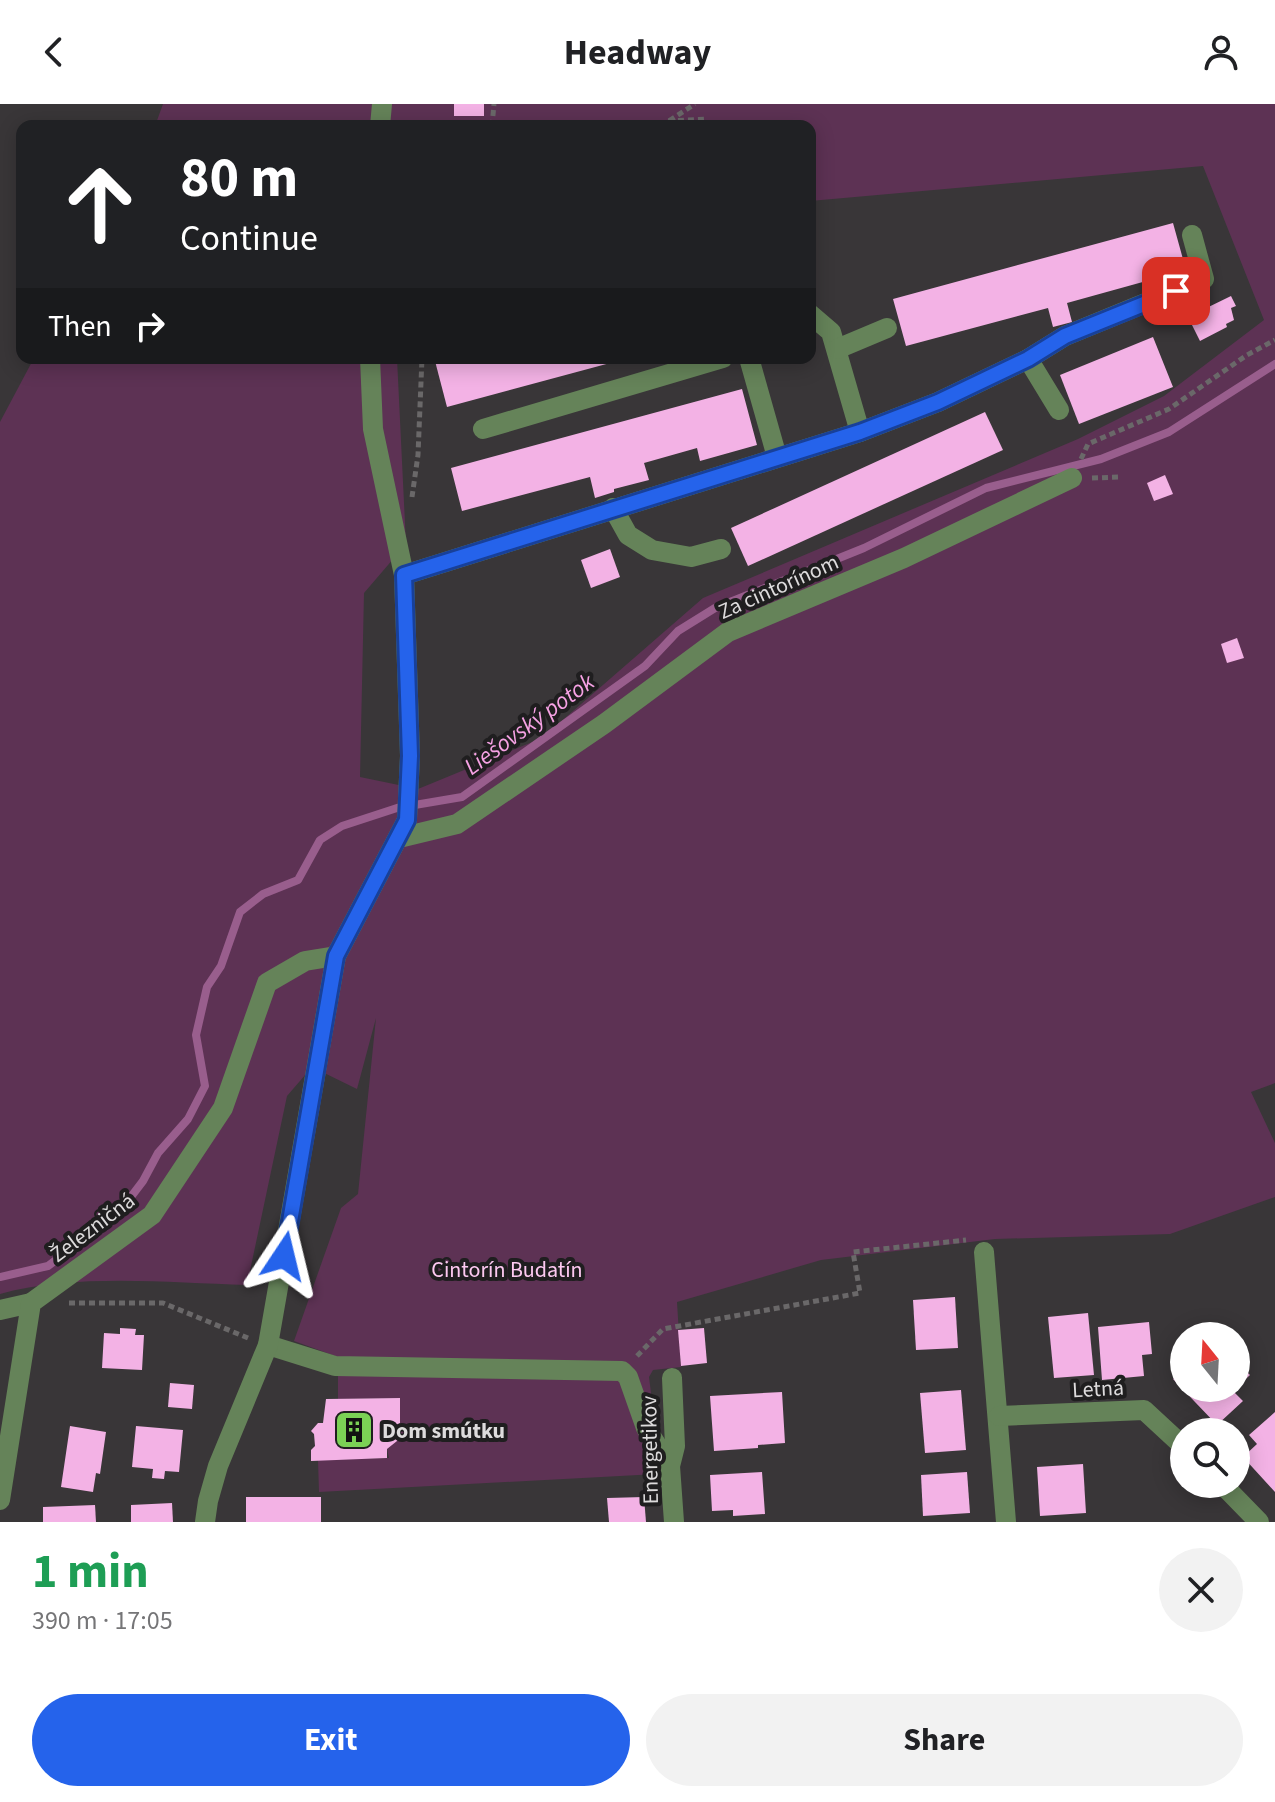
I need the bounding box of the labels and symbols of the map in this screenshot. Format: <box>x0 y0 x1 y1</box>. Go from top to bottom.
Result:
pin <box>1142 257 1210 325</box>
street label: Za cintorínom <box>713 546 844 628</box>
water label: Liešovský potok <box>457 665 602 784</box>
street label: Železničná <box>44 1185 142 1270</box>
position arrow <box>242 1214 326 1298</box>
park label: Cintorín Budatín <box>431 1254 583 1286</box>
north arrow <box>1170 1322 1250 1402</box>
street label: Letná <box>1071 1372 1125 1406</box>
street label: Energetikov <box>633 1395 667 1505</box>
building icon: Dom smútku <box>333 1409 375 1451</box>
place label: Dom smútku <box>382 1415 505 1447</box>

